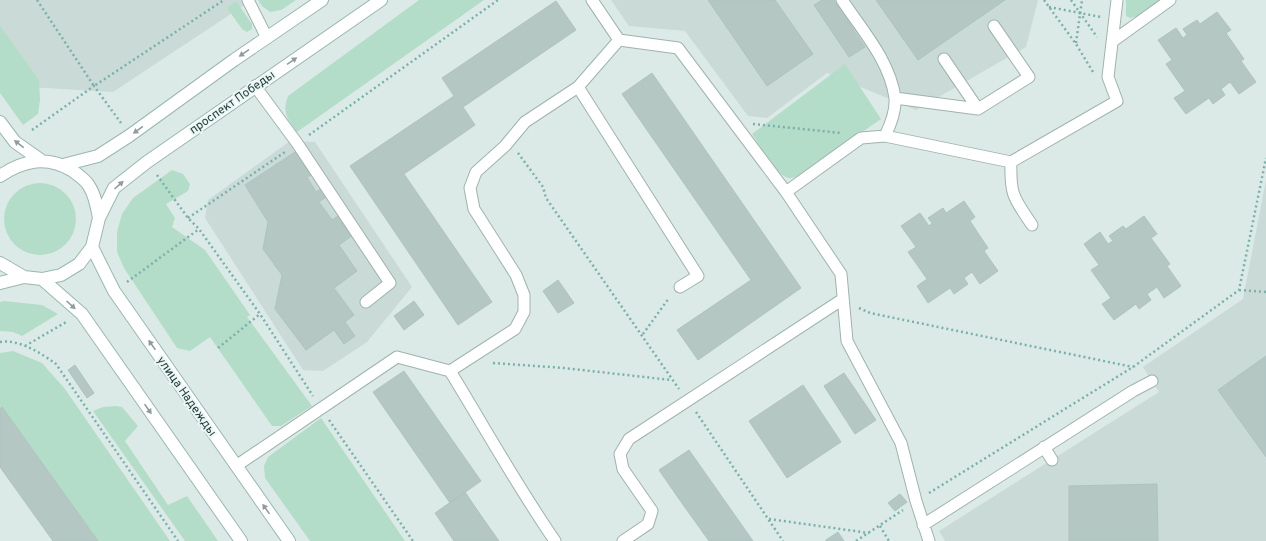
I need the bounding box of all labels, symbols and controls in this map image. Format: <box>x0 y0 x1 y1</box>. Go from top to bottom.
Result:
one-way arrow <box>238 49 249 57</box>
one-way arrow <box>287 57 298 65</box>
street label: проспект Победы <box>187 67 279 138</box>
one-way arrow <box>133 126 144 134</box>
one-way arrow <box>13 140 24 148</box>
one-way arrow <box>113 181 124 190</box>
one-way arrow <box>66 300 76 309</box>
one-way arrow <box>148 340 156 350</box>
street label: улица Надежды <box>153 354 220 440</box>
one-way arrow <box>144 404 152 414</box>
one-way arrow <box>262 504 270 514</box>

